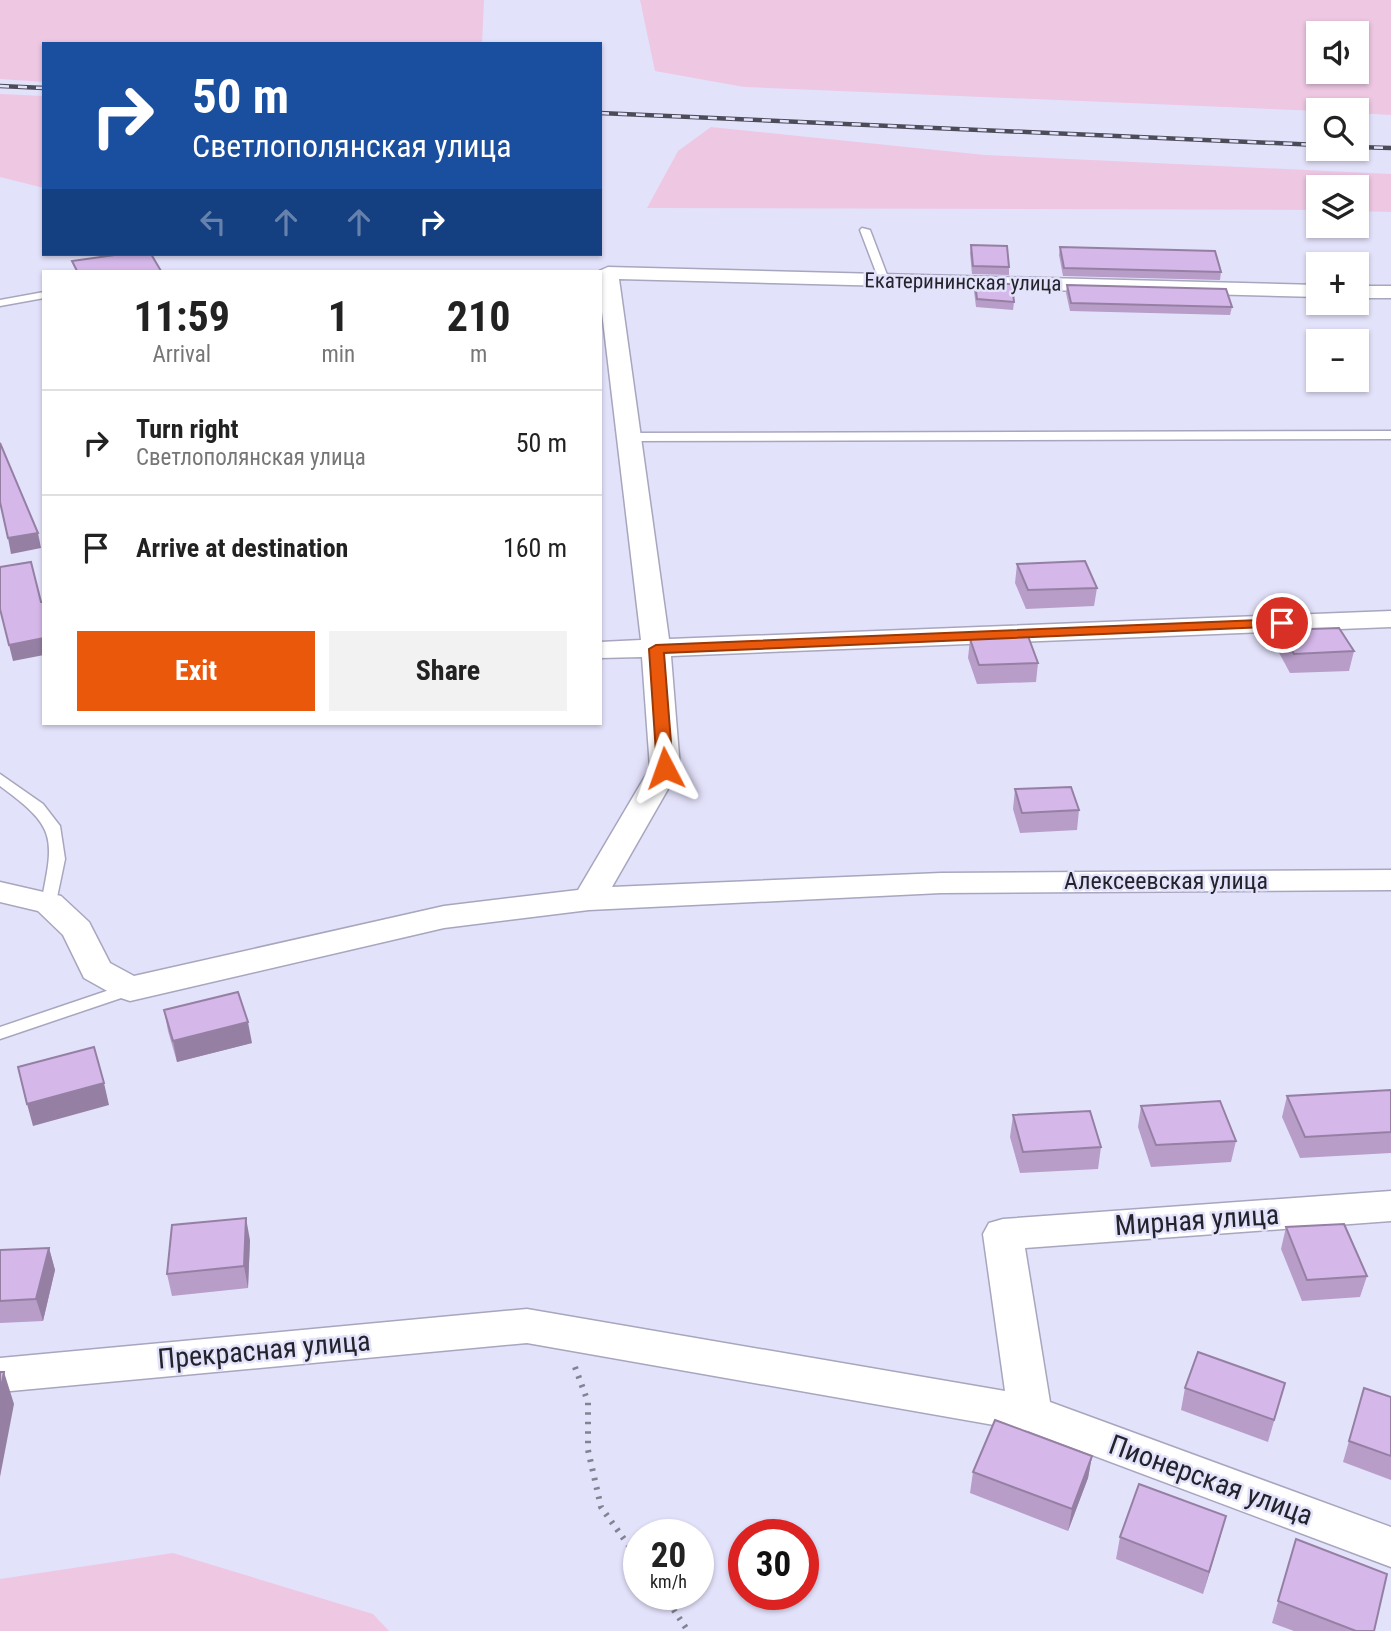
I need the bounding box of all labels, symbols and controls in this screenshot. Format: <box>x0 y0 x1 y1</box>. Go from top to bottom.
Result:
map controls <box>1306 21 1369 392</box>
button: sound <box>1306 21 1369 84</box>
text: 50 m <box>192 68 289 125</box>
icon: right <box>77 70 168 161</box>
button: search <box>1306 98 1369 161</box>
text: Светлополянская улица <box>192 127 512 165</box>
button: layers <box>1306 175 1369 238</box>
icon: left <box>194 203 232 241</box>
icon: ahead <box>267 203 305 241</box>
icon: ahead <box>340 203 378 241</box>
icon: right <box>413 203 451 241</box>
button: + <box>1306 252 1369 315</box>
street label: Екатерининская улица <box>864 268 1062 296</box>
text: 11:59 <box>134 292 230 341</box>
text: 1 <box>328 292 349 341</box>
text: 210 <box>447 292 510 341</box>
button: − <box>1306 329 1369 392</box>
text: Arrival <box>152 341 211 368</box>
text: min <box>321 341 355 368</box>
text: m <box>470 341 487 368</box>
text: Turn right <box>136 414 238 444</box>
icon: right <box>77 424 115 462</box>
text: 50 m <box>516 428 567 458</box>
text: Светлополянская улица <box>136 444 366 471</box>
icon: arrive <box>77 529 115 567</box>
text: Arrive at destination <box>136 533 348 563</box>
text: 160 m <box>503 533 567 563</box>
pin <box>1252 593 1312 653</box>
icon: arrive <box>1263 604 1301 642</box>
button: Exit <box>77 631 315 711</box>
button: Share <box>329 631 567 711</box>
position arrow <box>628 731 702 805</box>
street label: Алексеевская улица <box>1064 867 1268 895</box>
street label: Мирная улица <box>1114 1198 1280 1242</box>
street label: Прекрасная улица <box>156 1324 372 1376</box>
street label: Пионерская улица <box>1105 1428 1317 1532</box>
speed limit sign: 30 <box>728 1519 819 1610</box>
text: 20 <box>651 1535 686 1576</box>
text: km/h <box>650 1571 687 1592</box>

